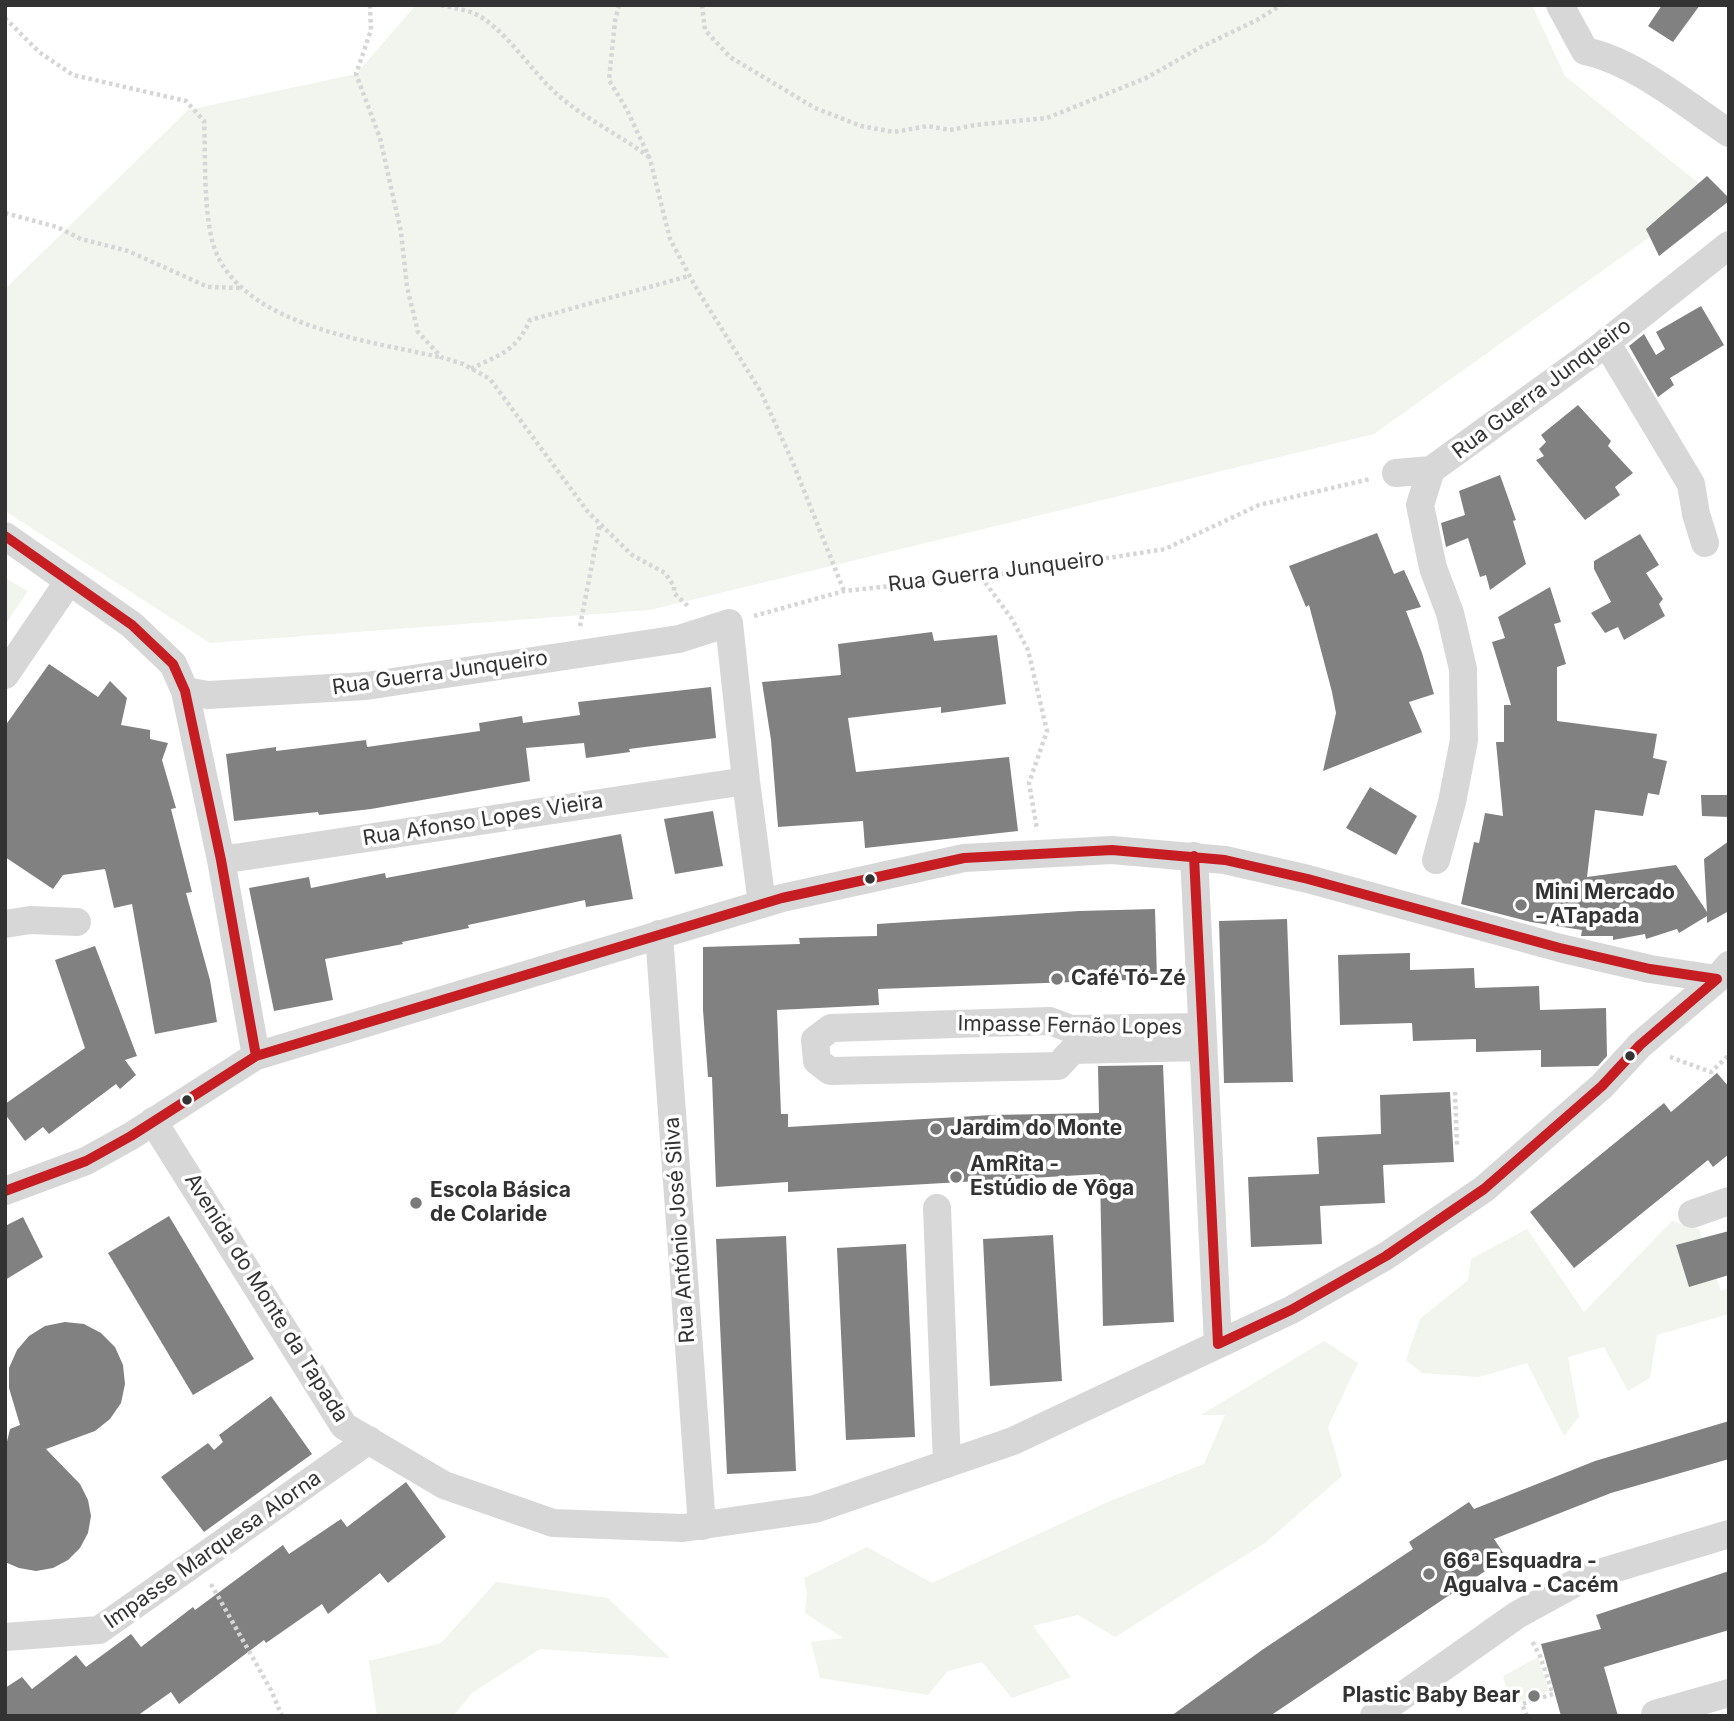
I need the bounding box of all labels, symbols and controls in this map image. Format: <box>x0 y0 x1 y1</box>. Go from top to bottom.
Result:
street label: Rua Guerra Junqueiro <box>1448 314 1636 464</box>
street label: Rua Guerra Junqueiro <box>887 546 1105 598</box>
street label: Rua Guerra Junqueiro <box>331 645 549 701</box>
street label: Rua Afonso Lopes Vieira <box>361 789 605 851</box>
unlabelled marker <box>863 872 877 886</box>
place label: Mini Mercado - ATapada <box>1535 880 1675 930</box>
marker: Mini Mercado - ATapada <box>1513 897 1529 913</box>
place label: Café Tó-Zé <box>1071 966 1186 992</box>
marker: Café Tó-Zé <box>1049 971 1065 987</box>
street label: Impasse Fernão Lopes <box>957 1011 1183 1041</box>
unlabelled marker <box>1623 1049 1637 1063</box>
unlabelled marker <box>180 1093 194 1107</box>
street label: Rua António José Silva <box>660 1116 700 1344</box>
place label: Jardim do Monte <box>950 1116 1122 1142</box>
marker: Jardim do Monte <box>928 1121 944 1137</box>
place label: AmRita - Estúdio de Yôga <box>970 1152 1134 1202</box>
street label: Avenida do Monte da Tapada <box>179 1169 353 1427</box>
marker: AmRita - Estúdio de Yôga <box>948 1169 964 1185</box>
place label: Escola Básica de Colaride <box>430 1178 571 1228</box>
marker: Escola Básica de Colaride <box>408 1195 424 1211</box>
street label: Impasse Marquesa Alorna <box>100 1466 326 1634</box>
place label: 66ª Esquadra - Agualva - Cacém <box>1443 1549 1619 1599</box>
marker: 66ª Esquadra - Agualva - Cacém <box>1421 1566 1437 1582</box>
place label: Plastic Baby Bear <box>1342 1683 1520 1709</box>
marker: Plastic Baby Bear <box>1526 1688 1542 1704</box>

